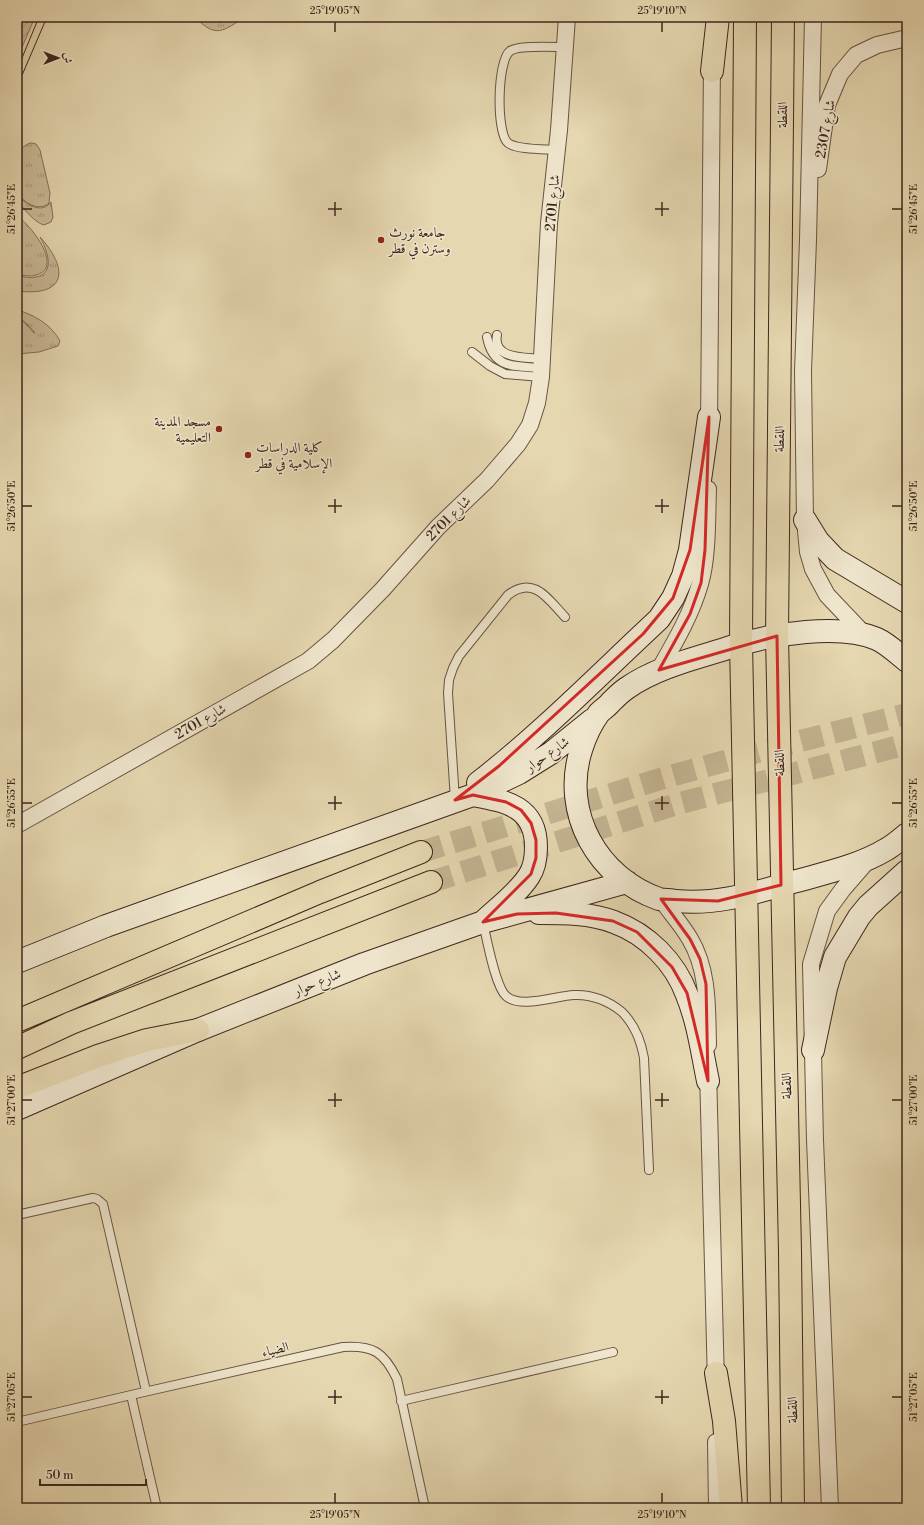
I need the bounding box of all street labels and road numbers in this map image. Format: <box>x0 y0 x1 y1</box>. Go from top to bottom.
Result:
street label: شارع 2307 <box>812 98 842 160</box>
street label: اللقطة <box>774 102 792 128</box>
street label: شارع 2701 <box>542 174 566 232</box>
street label: اللقطة <box>771 426 789 453</box>
street label: شارع 2701 <box>422 492 477 547</box>
street label: شارع 2701 <box>171 700 231 746</box>
street label: شارع حوار <box>520 733 574 779</box>
street label: اللقطة <box>771 749 789 776</box>
street label: شارع حوار <box>289 965 345 1003</box>
street label: اللقطة <box>778 1072 796 1099</box>
street label: الضياء <box>260 1338 291 1362</box>
street label: اللقطة <box>784 1396 802 1423</box>

